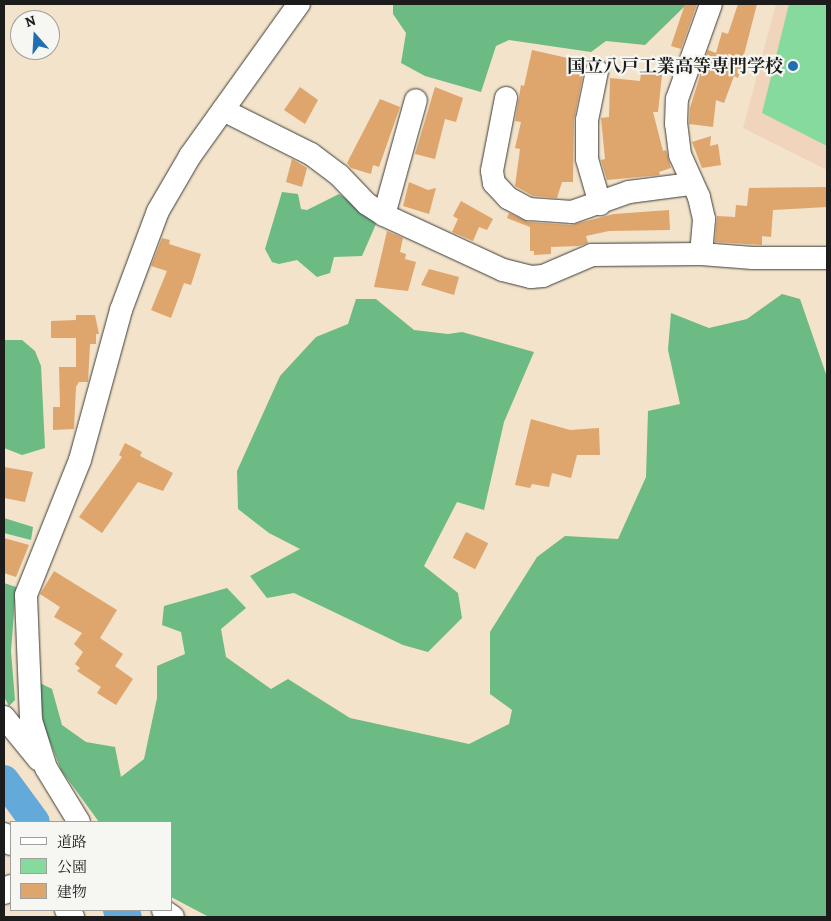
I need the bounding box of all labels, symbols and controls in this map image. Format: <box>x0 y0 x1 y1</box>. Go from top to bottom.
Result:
north arrow <box>10 10 60 60</box>
text: N <box>22 11 38 32</box>
place label: 国立八戸工業高等専門学校 <box>567 55 783 77</box>
marker: 国立八戸工業高等専門学校 <box>787 60 799 72</box>
legend <box>10 821 172 911</box>
text: 道路 <box>57 832 87 852</box>
text: 公園 <box>57 857 87 877</box>
text: 建物 <box>57 882 87 902</box>

